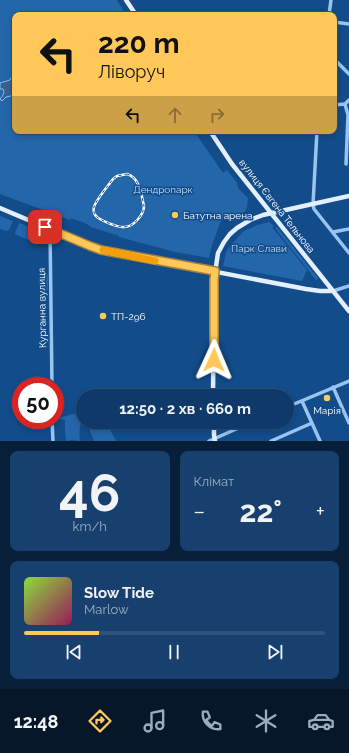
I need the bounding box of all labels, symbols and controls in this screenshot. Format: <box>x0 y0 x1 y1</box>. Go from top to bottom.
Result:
text: 220 m <box>98 27 180 60</box>
icon: left <box>32 28 84 80</box>
text: Ліворуч <box>98 61 165 82</box>
icon: left <box>122 104 144 126</box>
icon: ahead <box>164 104 186 126</box>
icon: right <box>206 104 228 126</box>
street label: вулиця Євгена Тельнова <box>237 157 317 255</box>
park label: Дендропарк <box>133 184 193 195</box>
pin <box>28 210 62 244</box>
marker: Батутна арена <box>170 210 180 220</box>
place label: Батутна арена <box>183 210 252 221</box>
icon: arrive <box>34 216 56 238</box>
park label: Парк Слави <box>231 243 287 254</box>
street label: Курганна вулиця <box>36 268 48 348</box>
marker: ТП-296 <box>98 311 108 321</box>
place label: ТП-296 <box>111 311 146 322</box>
position arrow <box>193 339 235 381</box>
speed limit sign: 50 <box>12 377 64 429</box>
marker: Марія <box>322 393 332 403</box>
text: 12:50 · 2 хв · 660 m <box>119 400 251 418</box>
place label: Марія <box>313 405 341 416</box>
text: 46 <box>59 462 120 523</box>
text: Клімат <box>194 474 234 489</box>
text: 22° <box>240 494 282 529</box>
text: − <box>194 498 205 524</box>
text: + <box>316 498 325 524</box>
text: km/h <box>73 519 107 534</box>
text: Slow Tide <box>84 584 154 602</box>
text: Marlow <box>84 602 129 617</box>
icon: previous <box>63 641 85 663</box>
icon: pause <box>163 641 185 663</box>
icon: next <box>264 641 286 663</box>
icon: directions <box>86 707 114 735</box>
icon: music <box>141 707 169 735</box>
icon: phone <box>197 707 225 735</box>
icon: climate <box>252 707 280 735</box>
icon: car <box>307 707 335 735</box>
text: 12:48 <box>14 711 58 732</box>

